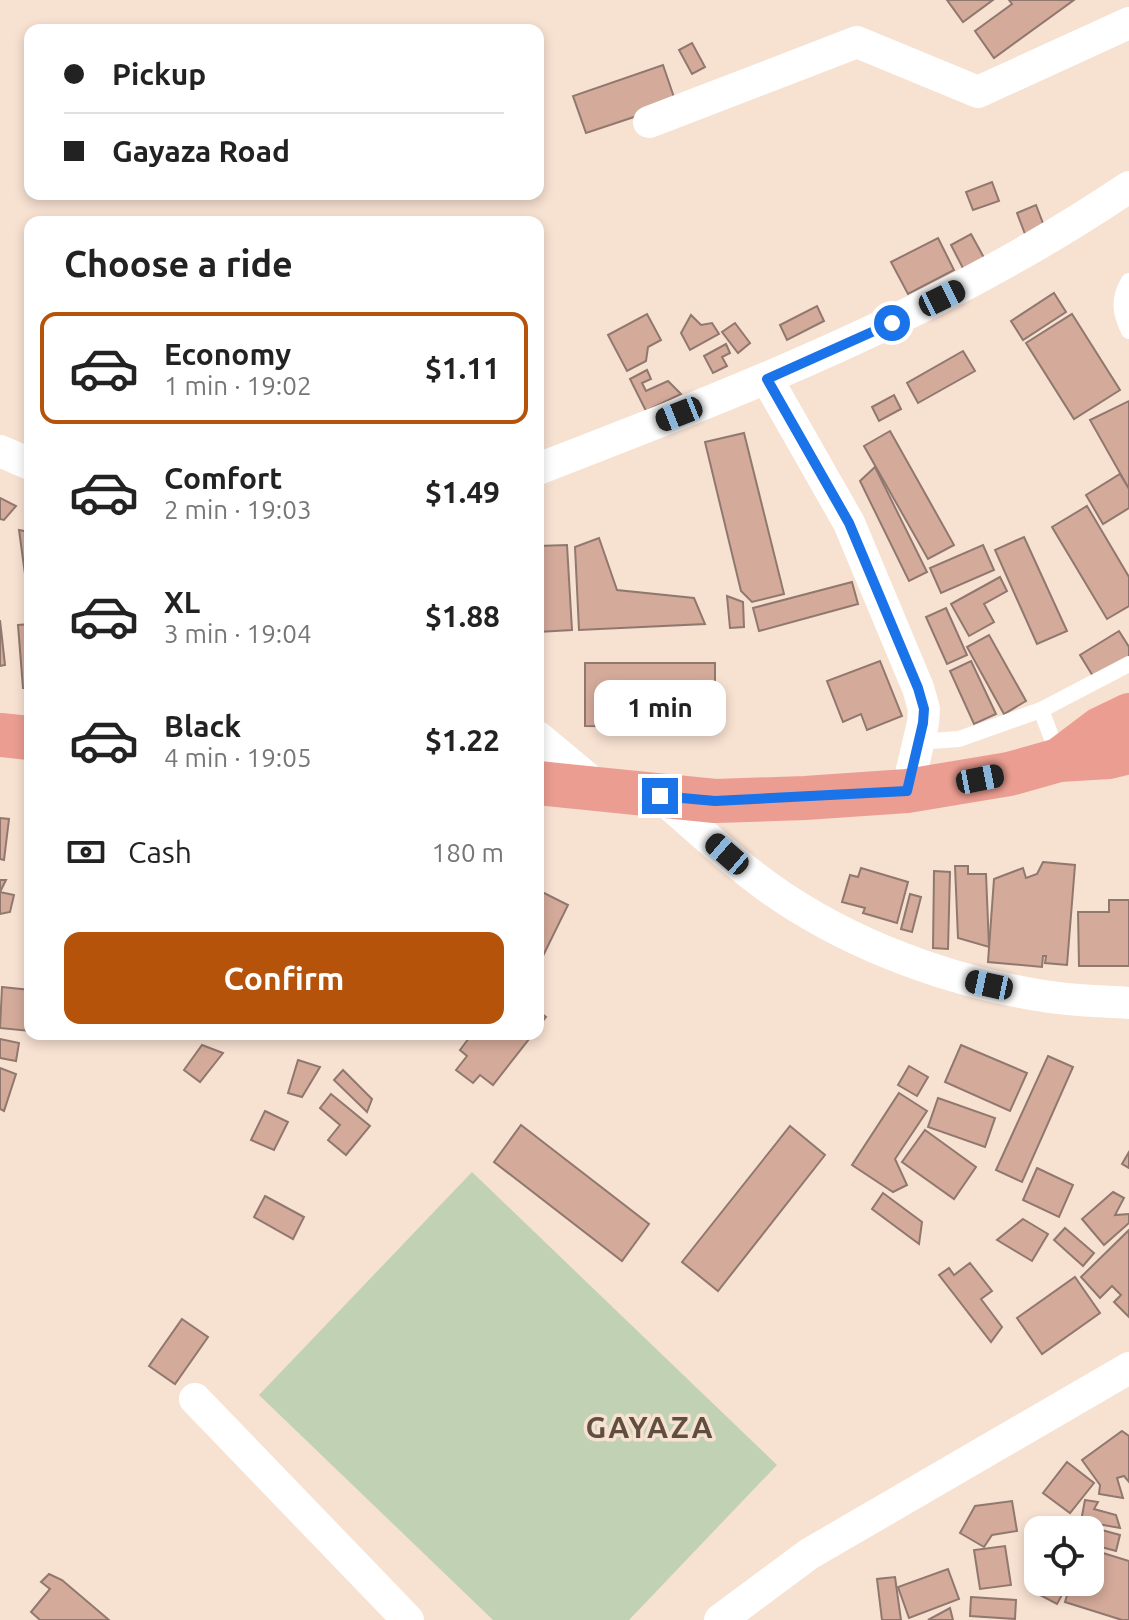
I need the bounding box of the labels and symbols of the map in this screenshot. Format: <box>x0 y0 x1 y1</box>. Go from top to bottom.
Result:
car <box>915 277 969 319</box>
route start <box>874 305 910 341</box>
car <box>652 394 706 434</box>
callout: 1 min <box>594 680 726 736</box>
car <box>954 763 1006 795</box>
route end <box>642 778 678 814</box>
car <box>701 829 753 879</box>
car <box>963 968 1015 1002</box>
district label: GAYAZA <box>585 1410 715 1444</box>

